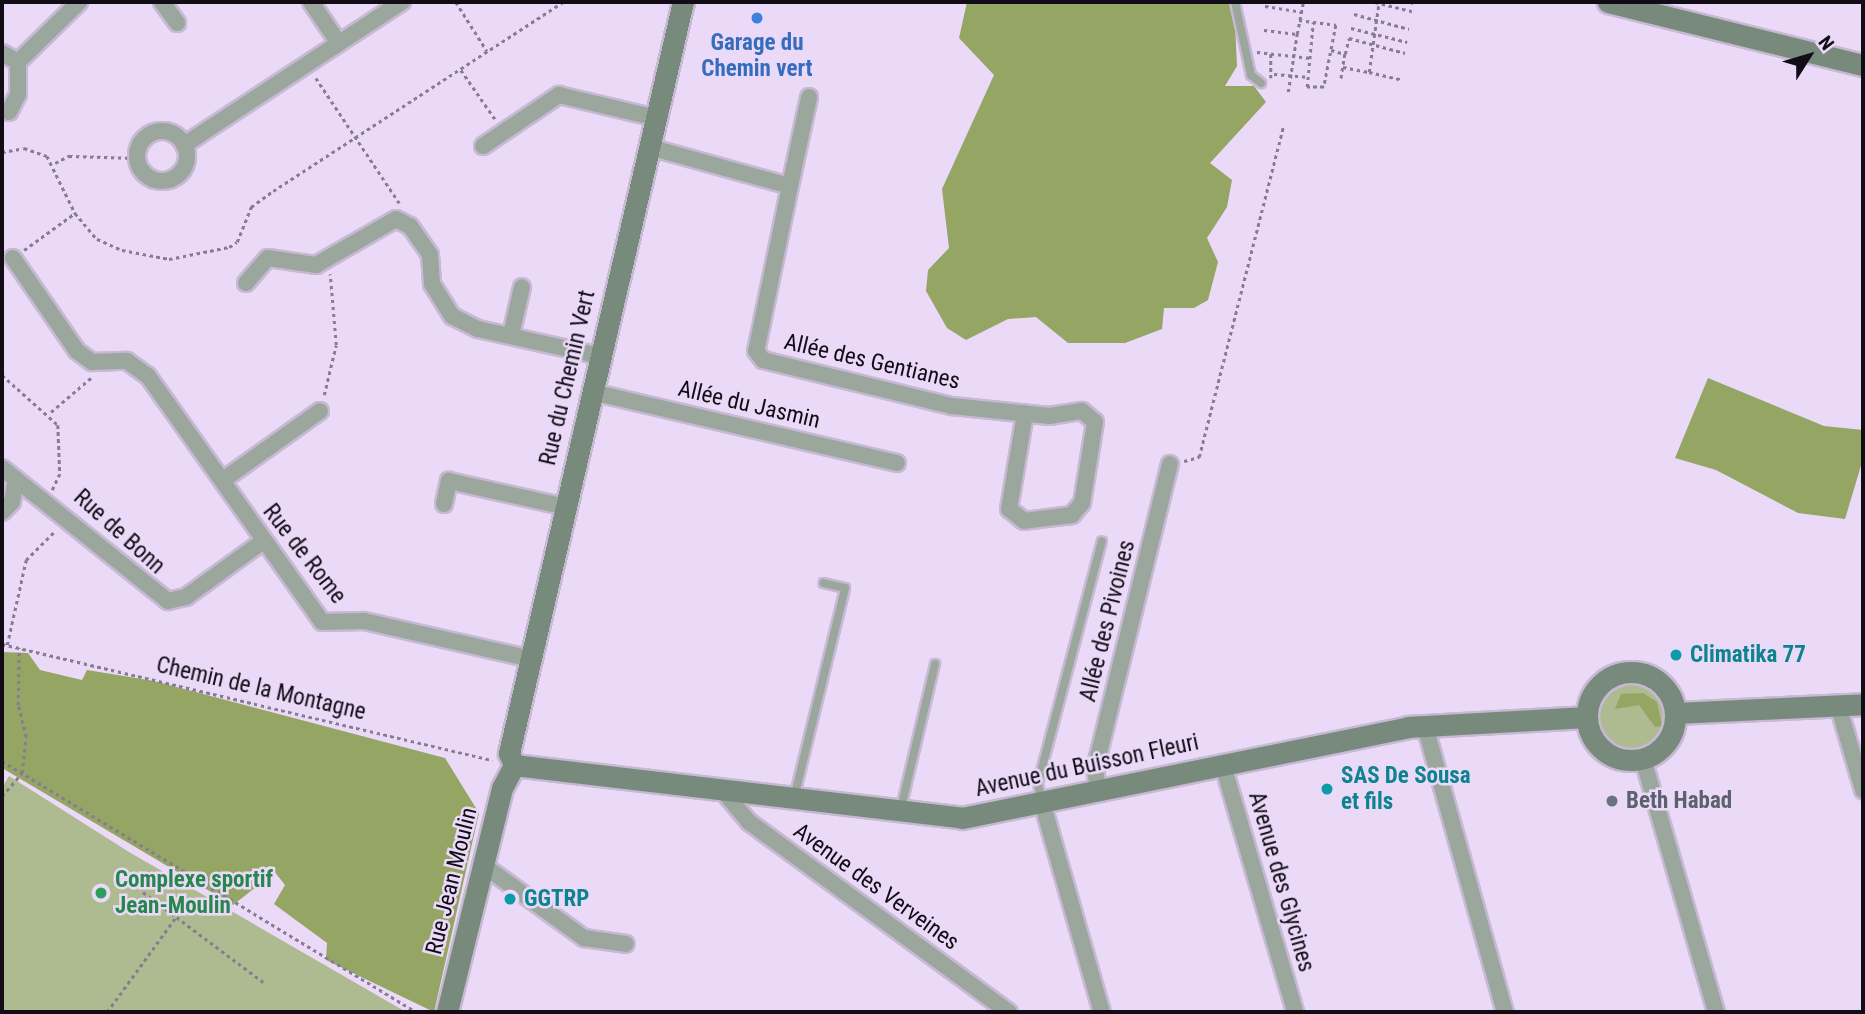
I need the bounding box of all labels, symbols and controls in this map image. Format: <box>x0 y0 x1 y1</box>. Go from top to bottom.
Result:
marker: Garage du Chemin vert <box>749 10 765 26</box>
north arrow <box>1774 21 1844 91</box>
place label: Garage du Chemin vert <box>701 29 813 83</box>
text: N <box>1813 31 1839 55</box>
street label: Rue du Chemin Vert <box>534 288 602 468</box>
street label: Allée des Gentianes <box>781 328 963 396</box>
street label: Allée du Jasmin <box>675 375 823 435</box>
street label: Rue de Bonn <box>68 484 170 580</box>
street label: Rue de Rome <box>257 499 351 609</box>
street label: Allée des Pivoines <box>1075 537 1141 705</box>
place label: Climatika 77 <box>1690 641 1806 669</box>
marker: Climatika 77 <box>1668 647 1684 663</box>
street label: Chemin de la Montagne <box>154 651 368 727</box>
street label: Avenue du Buisson Fleuri <box>973 729 1201 803</box>
place label: SAS De Sousa et fils <box>1341 762 1471 816</box>
marker: SAS De Sousa et fils <box>1319 781 1335 797</box>
place label: Beth Habad <box>1626 787 1732 815</box>
street label: Avenue des Glycines <box>1242 789 1320 975</box>
marker: Beth Habad <box>1604 793 1620 809</box>
street label: Rue Jean Moulin <box>420 805 484 957</box>
street label: Avenue des Verveines <box>788 818 964 956</box>
place label: Complexe sportif Jean-Moulin <box>115 866 273 920</box>
marker: Complexe sportif Jean-Moulin <box>93 885 109 901</box>
place label: GGTRP <box>524 885 589 913</box>
marker: GGTRP <box>502 891 518 907</box>

